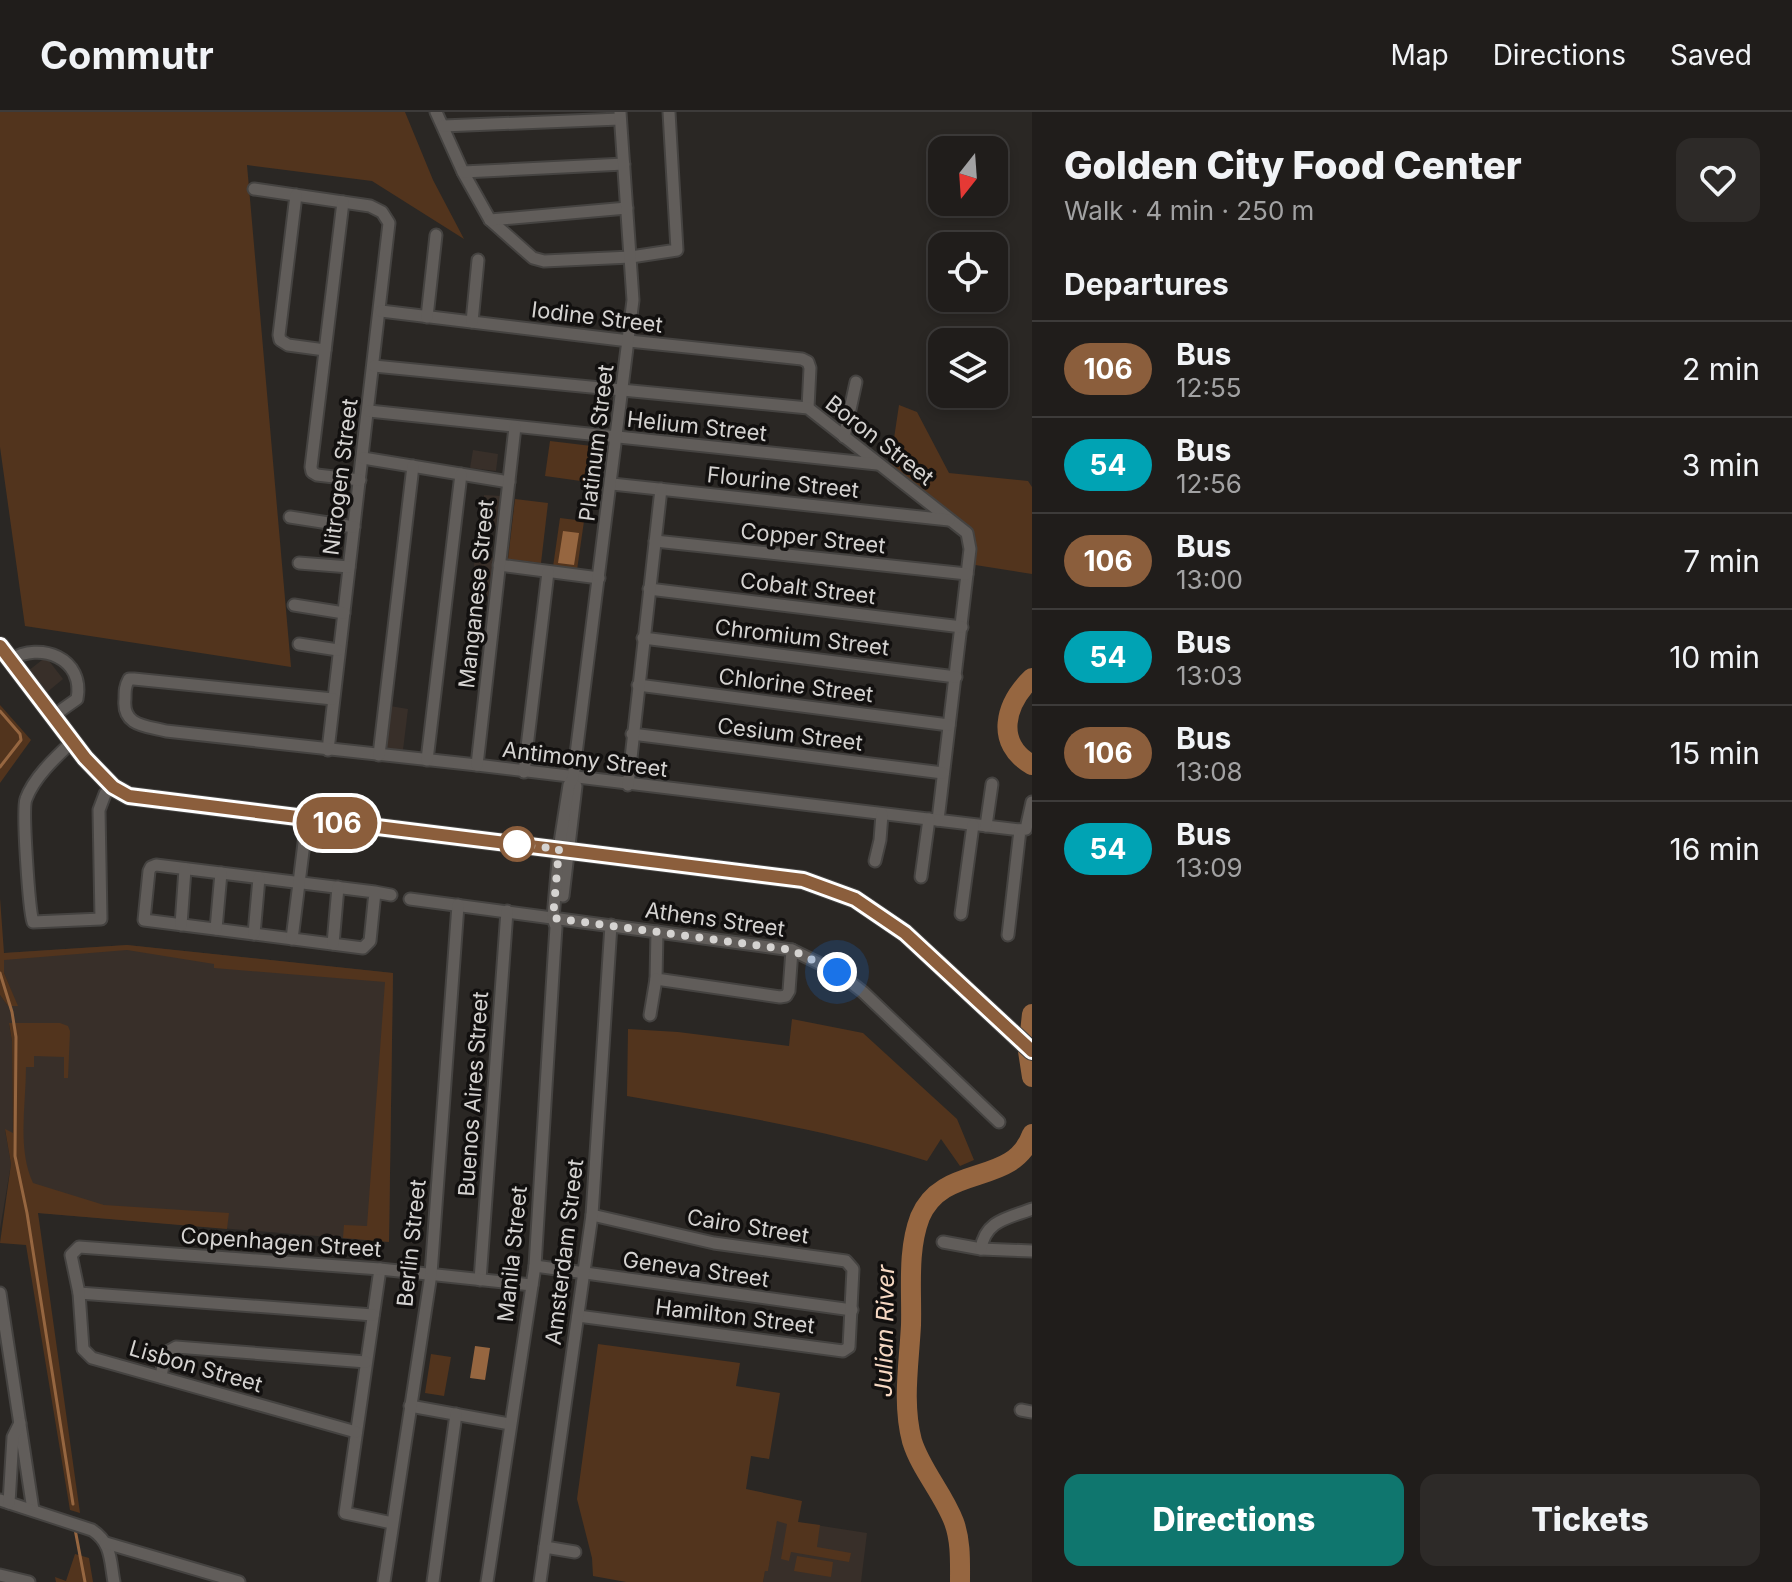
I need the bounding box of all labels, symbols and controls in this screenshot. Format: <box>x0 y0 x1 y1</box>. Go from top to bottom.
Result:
text: Commutr <box>40 32 214 78</box>
text: Map <box>1390 38 1449 72</box>
text: Directions <box>1493 38 1626 72</box>
text: Saved <box>1670 38 1752 72</box>
north arrow <box>928 136 1008 216</box>
map controls <box>928 136 1008 408</box>
button: heart <box>1676 138 1760 222</box>
text: Golden City Food Center <box>1064 142 1522 188</box>
text: Walk · 4 min · 250 m <box>1064 195 1314 226</box>
button: locate <box>928 232 1008 312</box>
text: Departures <box>1064 266 1229 302</box>
street label: Iodine Street <box>530 296 664 338</box>
button: layers <box>928 328 1008 408</box>
text: Bus <box>1176 336 1231 372</box>
text: 2 min <box>1682 351 1760 387</box>
text: 106 <box>1083 352 1133 386</box>
street label: Platinum Street <box>573 363 619 523</box>
text: 12:55 <box>1176 372 1242 403</box>
street label: Boron Street <box>821 390 939 490</box>
street label: Nitrogen Street <box>317 397 363 557</box>
street label: Helium Street <box>626 406 768 446</box>
text: Bus <box>1176 432 1231 468</box>
text: 3 min <box>1682 447 1760 483</box>
text: 54 <box>1090 448 1126 482</box>
street label: Flourine Street <box>706 461 860 503</box>
text: 12:56 <box>1176 468 1242 499</box>
street label: Manganese Street <box>453 498 499 690</box>
street label: Copper Street <box>739 517 887 559</box>
text: Bus <box>1176 528 1231 564</box>
text: 7 min <box>1683 543 1760 579</box>
text: 106 <box>1083 544 1133 578</box>
text: 13:00 <box>1176 564 1243 595</box>
street label: Cobalt Street <box>739 567 877 609</box>
street label: Chromium Street <box>713 613 891 661</box>
text: Bus <box>1176 624 1231 660</box>
text: 10 min <box>1669 639 1760 675</box>
text: 54 <box>1090 640 1126 674</box>
text: 13:03 <box>1176 660 1243 691</box>
street label: Chlorine Street <box>717 663 875 707</box>
street label: Cesium Street <box>716 712 864 756</box>
text: Bus <box>1176 720 1231 756</box>
text: 15 min <box>1670 735 1760 771</box>
street label: Antimony Street <box>501 736 669 782</box>
text: 106 <box>1083 736 1133 770</box>
text: 13:08 <box>1176 756 1243 787</box>
line badge: 106 <box>291 797 383 849</box>
text: 106 <box>312 806 362 840</box>
text: Bus <box>1176 816 1231 852</box>
unlabelled marker <box>500 827 534 861</box>
text: 16 min <box>1669 831 1760 867</box>
text: 54 <box>1090 832 1126 866</box>
text: 13:09 <box>1176 852 1243 883</box>
street label: Athens Street <box>644 896 786 942</box>
your location <box>817 952 857 992</box>
street label: Buenos Aires Street <box>453 991 493 1197</box>
street label: Amsterdam Street <box>540 1158 588 1346</box>
street label: Berlin Street <box>391 1178 431 1308</box>
street label: Manila Street <box>492 1185 532 1323</box>
street label: Cairo Street <box>685 1204 811 1248</box>
street label: Copenhagen Street <box>180 1222 382 1262</box>
street label: Geneva Street <box>621 1246 771 1292</box>
water label: Julian River <box>869 1264 900 1397</box>
street label: Hamilton Street <box>654 1293 816 1339</box>
street label: Lisbon Street <box>126 1335 266 1397</box>
button: Directions <box>1064 1474 1404 1566</box>
button: Tickets <box>1420 1474 1760 1566</box>

